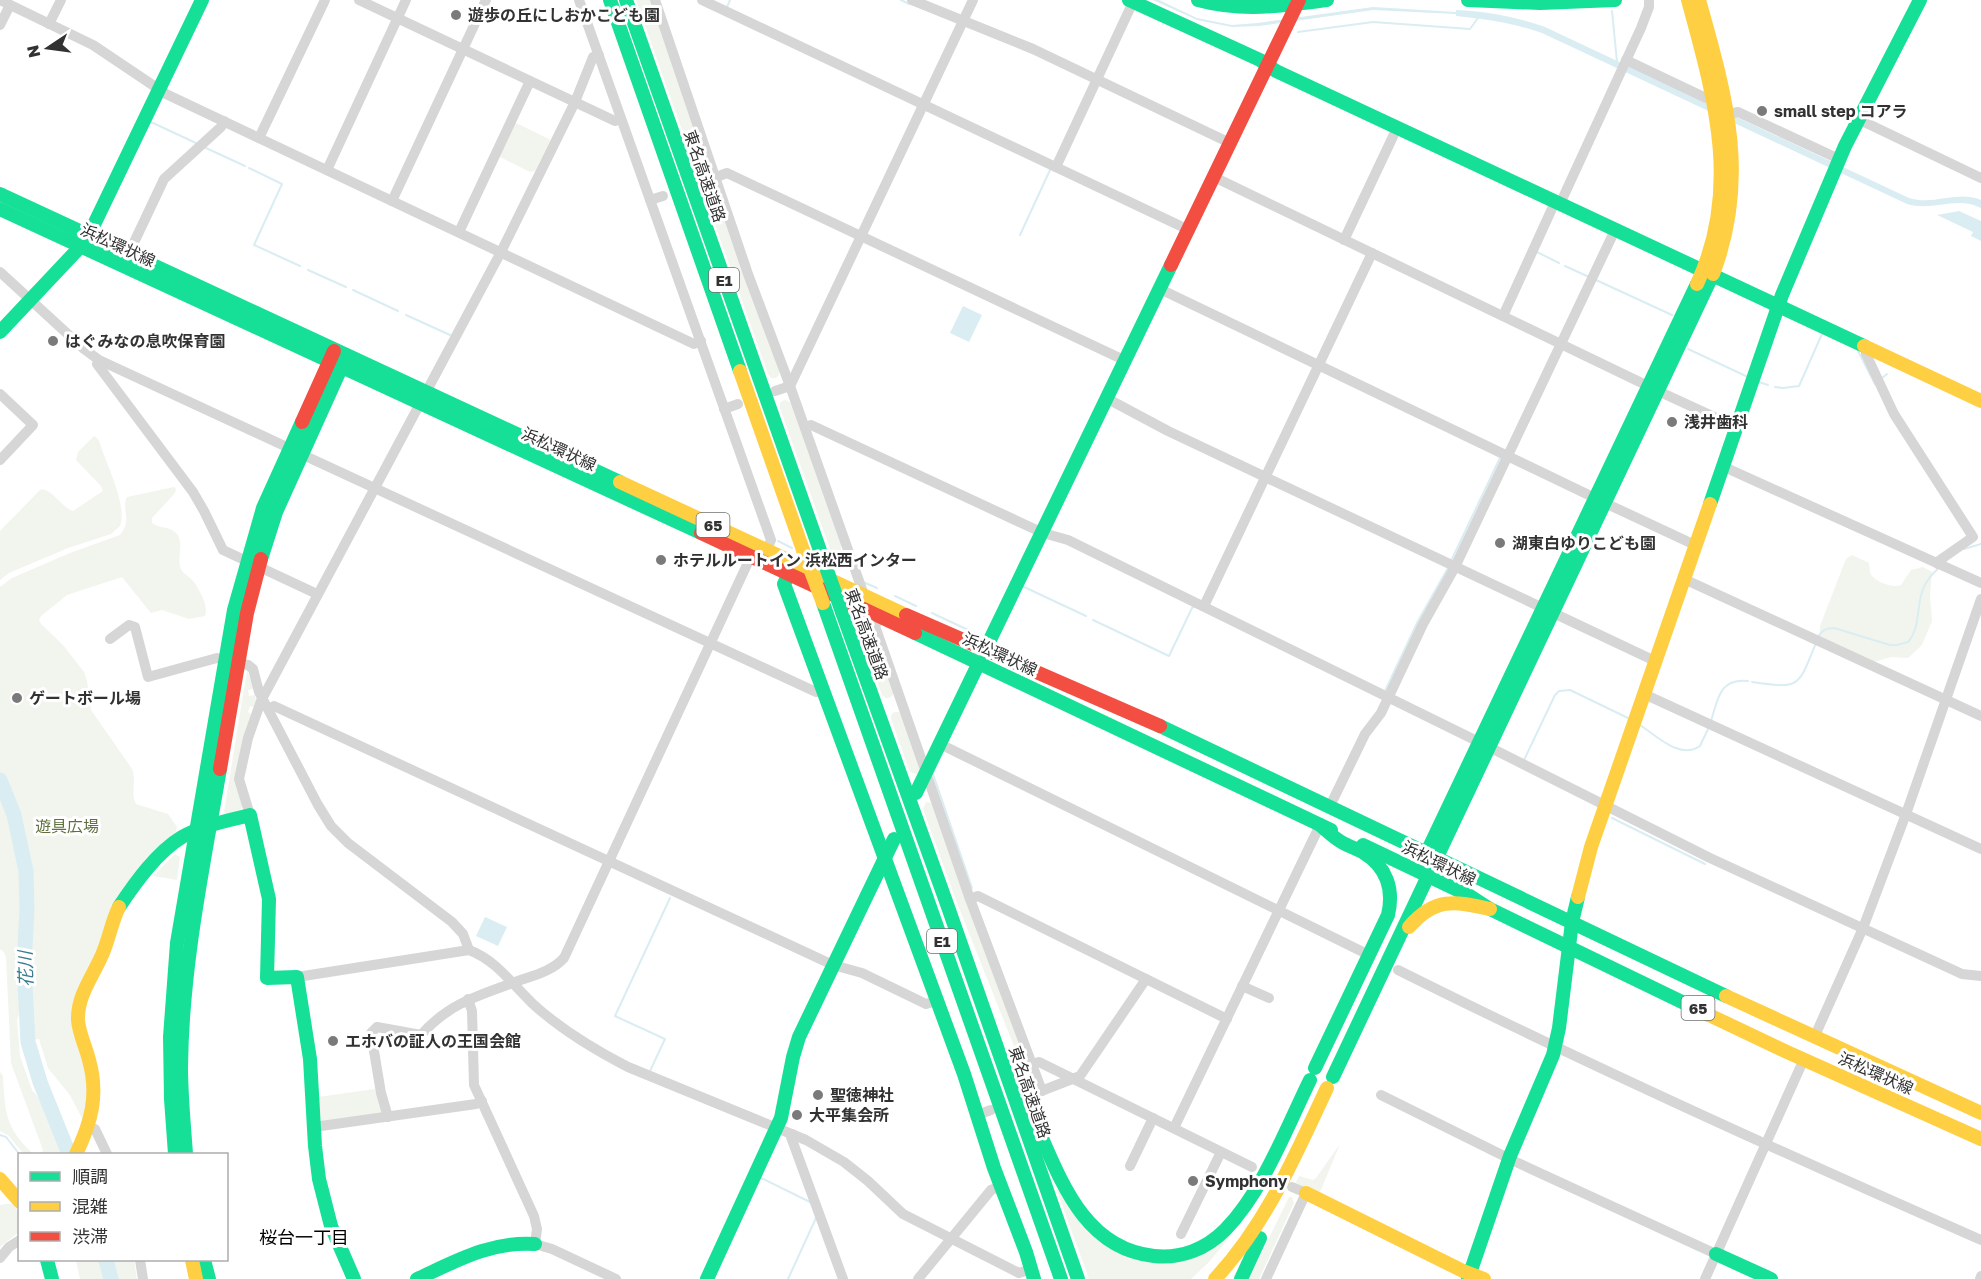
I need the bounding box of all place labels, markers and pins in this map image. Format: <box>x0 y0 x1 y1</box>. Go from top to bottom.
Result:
place label: 遊歩の丘にしおかこども園 <box>468 5 660 25</box>
marker: 遊歩の丘にしおかこども園 <box>449 8 463 22</box>
place label: small step コアラ <box>1774 101 1908 121</box>
marker: small step コアラ <box>1755 104 1769 118</box>
place label: はぐみなの息吹保育園 <box>65 331 225 351</box>
marker: はぐみなの息吹保育園 <box>46 334 60 348</box>
place label: 浅井歯科 <box>1684 412 1748 432</box>
marker: 浅井歯科 <box>1665 415 1679 429</box>
place label: 湖東白ゆりこども園 <box>1512 533 1656 553</box>
marker: 湖東白ゆりこども園 <box>1493 536 1507 550</box>
place label: ホテルルートイン 浜松西インター <box>673 550 917 570</box>
marker: ホテルルートイン 浜松西インター <box>654 553 668 567</box>
place label: ゲートボール場 <box>29 688 141 708</box>
marker: ゲートボール場 <box>10 691 24 705</box>
place label: エホバの証人の王国会館 <box>345 1031 521 1051</box>
marker: エホバの証人の王国会館 <box>326 1034 340 1048</box>
place label: 聖徳神社 <box>830 1085 894 1105</box>
marker: 聖徳神社 <box>811 1088 825 1102</box>
place label: 大平集会所 <box>809 1105 889 1125</box>
marker: 大平集会所 <box>790 1108 804 1122</box>
place label: Symphony <box>1205 1171 1288 1191</box>
marker: Symphony <box>1186 1174 1200 1188</box>

